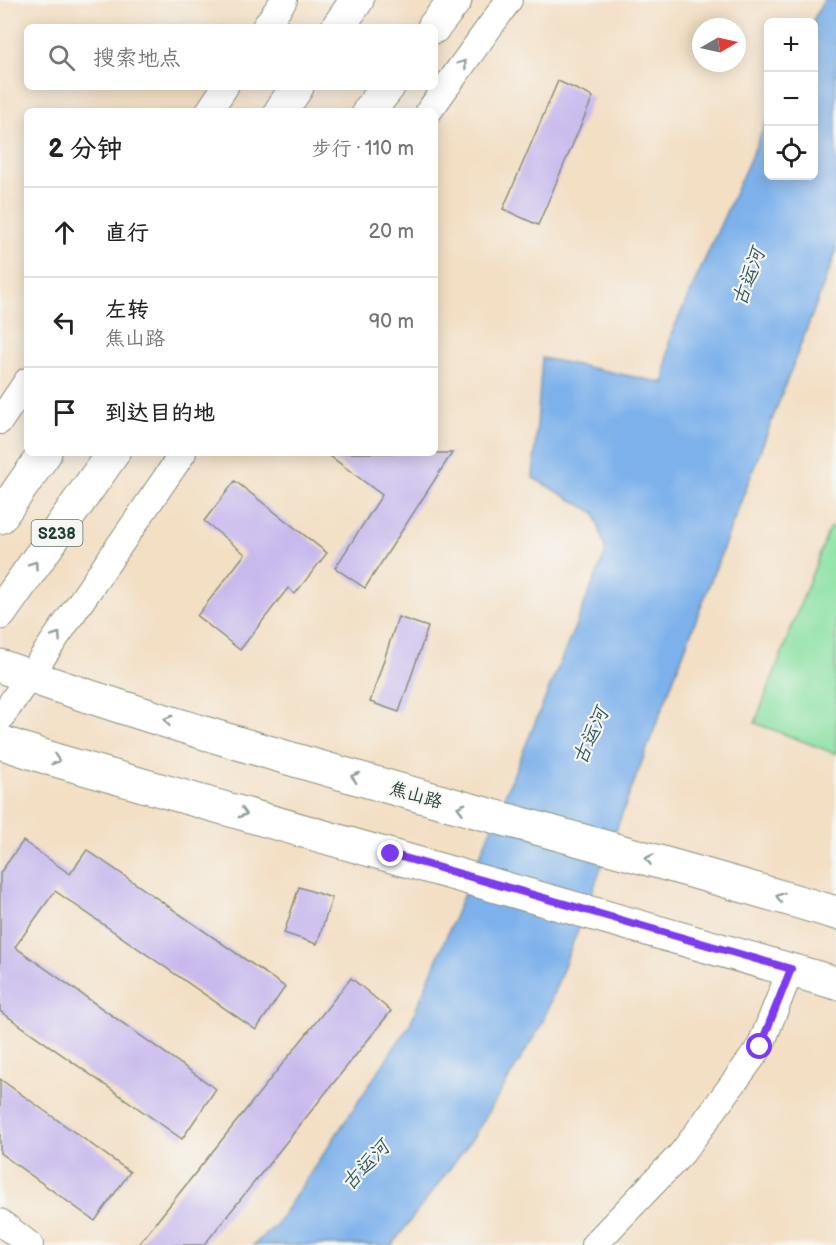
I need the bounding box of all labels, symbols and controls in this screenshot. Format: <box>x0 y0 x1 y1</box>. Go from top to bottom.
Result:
north arrow <box>692 18 746 72</box>
map controls <box>764 18 818 180</box>
button: + <box>764 18 818 72</box>
search box <box>24 24 438 90</box>
icon: search <box>45 41 78 74</box>
text: 搜索地点 <box>93 45 181 72</box>
one-way arrow <box>456 59 467 70</box>
button: − <box>764 72 818 126</box>
button: locate <box>764 126 818 180</box>
text: 2 分钟 <box>48 134 123 165</box>
text: 步行 · 110 m <box>312 137 414 161</box>
icon: ahead <box>48 216 81 249</box>
text: 直行 <box>105 220 149 247</box>
text: 20 m <box>369 220 414 244</box>
water label: 古运河 <box>727 242 772 310</box>
text: 左转 <box>105 297 149 324</box>
icon: left <box>48 306 81 339</box>
text: 90 m <box>369 310 414 334</box>
text: 焦山路 <box>105 327 165 351</box>
icon: arrive <box>48 396 81 429</box>
text: 到达目的地 <box>105 400 215 427</box>
road number: S238 <box>32 520 82 546</box>
one-way arrow <box>27 561 38 572</box>
one-way arrow <box>50 632 61 643</box>
water label: 古运河 <box>568 701 615 769</box>
one-way arrow <box>163 715 174 727</box>
one-way arrow <box>50 753 61 765</box>
one-way arrow <box>350 772 361 784</box>
street label: 焦山路 <box>387 778 445 813</box>
one-way arrow <box>456 802 466 815</box>
one-way arrow <box>237 806 248 818</box>
route end <box>377 840 403 866</box>
one-way arrow <box>644 854 655 866</box>
one-way arrow <box>775 892 786 904</box>
route start <box>746 1033 772 1059</box>
water label: 古运河 <box>336 1133 397 1196</box>

